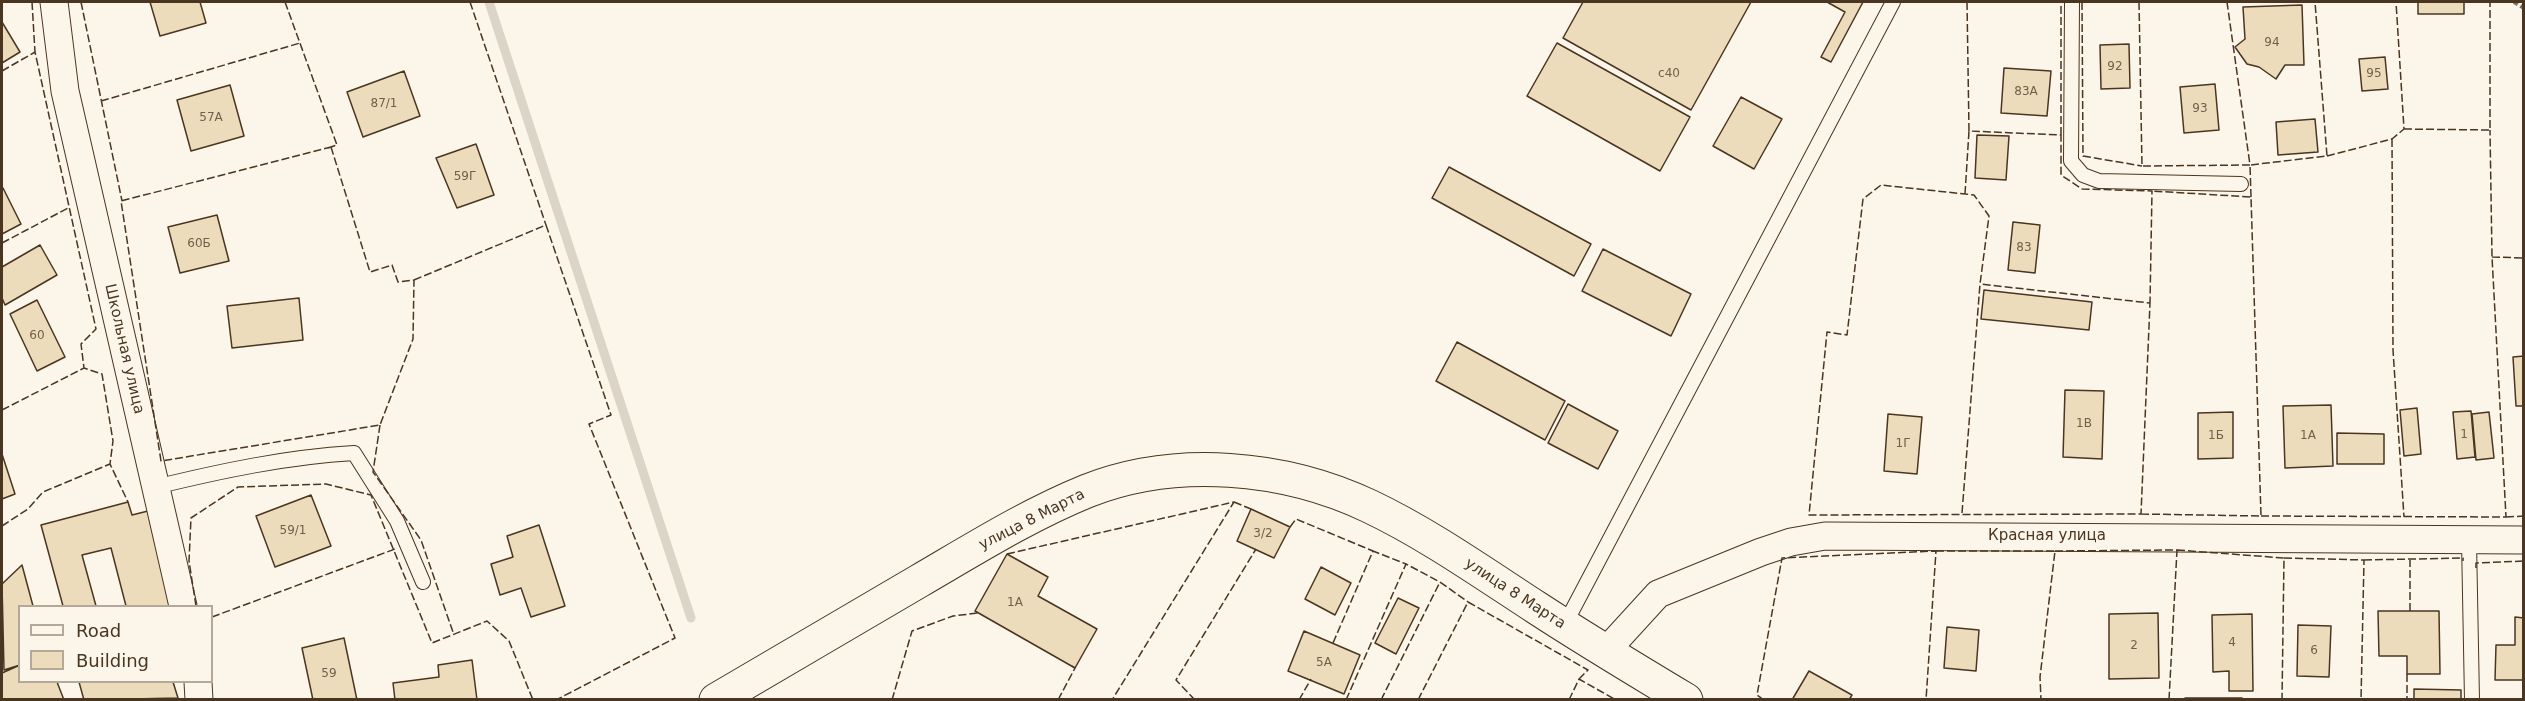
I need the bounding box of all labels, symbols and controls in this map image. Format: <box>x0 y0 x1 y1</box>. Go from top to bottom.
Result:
house number: 94 <box>2264 36 2280 50</box>
house number: 92 <box>2107 60 2123 74</box>
house number: с40 <box>1658 67 1680 81</box>
house number: 95 <box>2366 67 2382 81</box>
house number: 83А <box>2014 85 2038 99</box>
house number: 87/1 <box>371 97 397 111</box>
house number: 93 <box>2192 102 2208 116</box>
house number: 57А <box>199 111 223 125</box>
house number: 59Г <box>454 170 476 184</box>
house number: 60Б <box>187 237 211 251</box>
house number: 83 <box>2016 241 2032 255</box>
street label: Школьная улица <box>100 282 148 416</box>
house number: 60 <box>29 329 45 343</box>
house number: 1В <box>2076 417 2092 431</box>
house number: 1 <box>2460 428 2468 442</box>
house number: 1Б <box>2208 429 2224 443</box>
house number: 1А <box>2300 429 2316 443</box>
house number: 1Г <box>1896 437 1910 451</box>
street label: улица 8 Марта <box>976 486 1088 554</box>
house number: 59/1 <box>280 524 306 538</box>
house number: 3/2 <box>1253 527 1273 541</box>
street label: Красная улица <box>1988 527 2106 545</box>
street label: улица 8 Марта <box>1461 555 1569 633</box>
house number: 1А <box>1007 596 1023 610</box>
legend <box>18 605 213 683</box>
text: Road <box>76 620 121 641</box>
house number: 4 <box>2228 636 2236 650</box>
house number: 2 <box>2130 639 2138 653</box>
house number: 6 <box>2310 644 2318 658</box>
text: Building <box>76 650 149 671</box>
house number: 5А <box>1316 656 1332 670</box>
house number: 59 <box>321 667 337 681</box>

